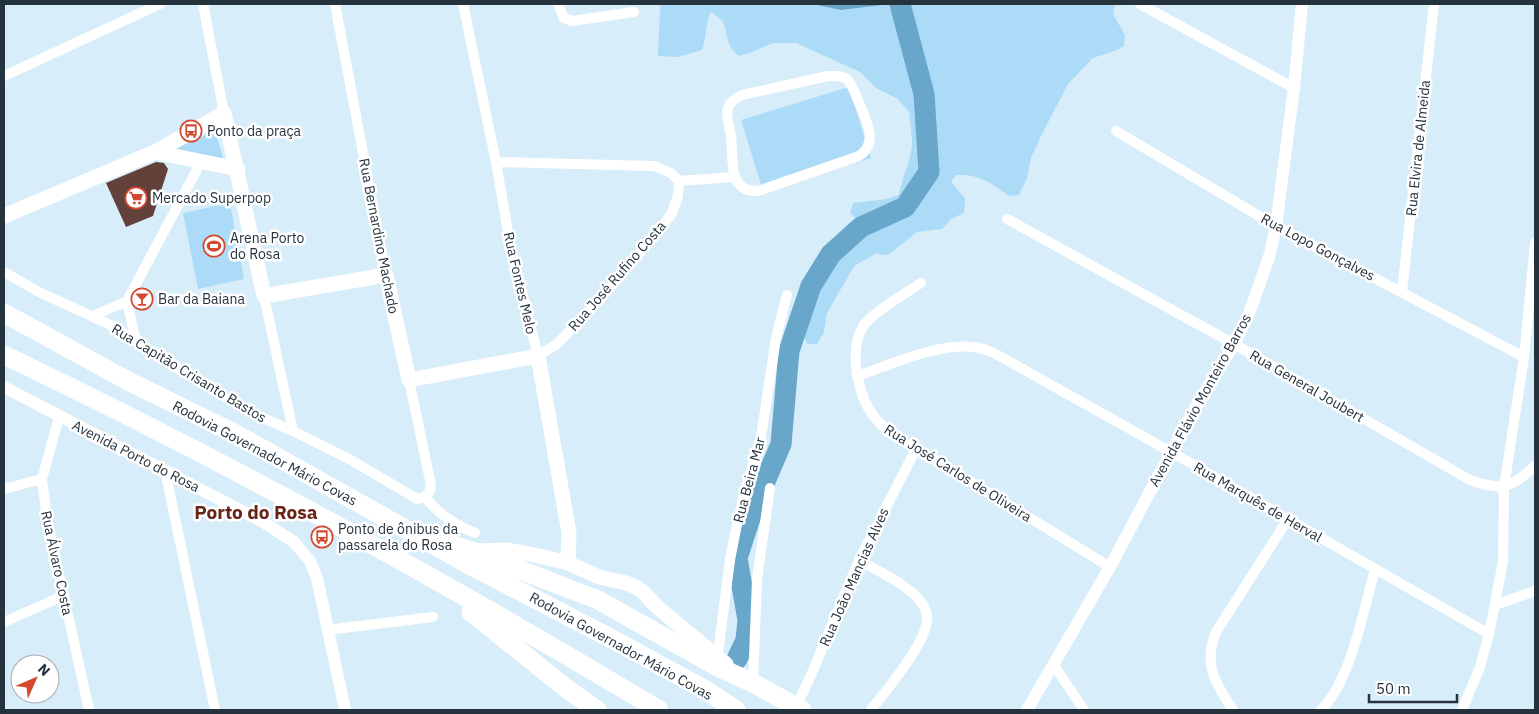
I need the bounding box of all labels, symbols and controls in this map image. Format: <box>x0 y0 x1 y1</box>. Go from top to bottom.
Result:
street label: Rua Elvira de Almeida <box>1402 79 1434 217</box>
bus stop icon: Ponto da praça <box>179 119 203 143</box>
place label: Ponto da praça <box>207 122 302 140</box>
street label: Rua Bernardino Machado <box>355 157 403 315</box>
supermarket icon: Mercado Superpop <box>124 186 148 210</box>
place label: Mercado Superpop <box>152 189 271 207</box>
street label: Rua Lopo Gonçalves <box>1258 209 1378 285</box>
street label: Rua José Rufino Costa <box>564 217 670 335</box>
place label: Arena Porto do Rosa <box>230 229 305 263</box>
street label: Rua Fontes Melo <box>499 230 541 336</box>
sports icon: Arena Porto do Rosa <box>202 234 226 258</box>
bar icon: Bar da Baiana <box>130 287 154 311</box>
place label: Bar da Baiana <box>158 290 246 308</box>
street label: Avenida Flávio Monteiro Barros <box>1145 310 1255 490</box>
street label: Rua Capitão Crisanto Bastos <box>108 320 270 427</box>
street label: Rua General Joubert <box>1247 346 1368 426</box>
street label: Rodovia Governador Mário Covas <box>170 397 361 510</box>
street label: Avenida Porto do Rosa <box>69 416 203 496</box>
street label: Rua José Carlos de Oliveira <box>881 420 1035 526</box>
street label: Rua Beira Mar <box>729 435 769 525</box>
street label: Rua Marquês de Herval <box>1190 458 1326 546</box>
district label: Porto do Rosa <box>194 500 318 524</box>
street label: Rua João Mancias Alves <box>815 505 893 649</box>
street label: Rua Álvaro Costa <box>37 509 78 617</box>
place label: Ponto de ônibus da passarela do Rosa <box>338 520 459 554</box>
bus stop icon: Ponto de ônibus da passarela do Rosa <box>310 525 334 549</box>
street label: Rodovia Governador Mário Covas <box>526 588 716 704</box>
north arrow <box>10 654 60 704</box>
text: N <box>34 660 54 680</box>
scale bar <box>1369 672 1456 704</box>
text: 50 m <box>1376 679 1411 698</box>

